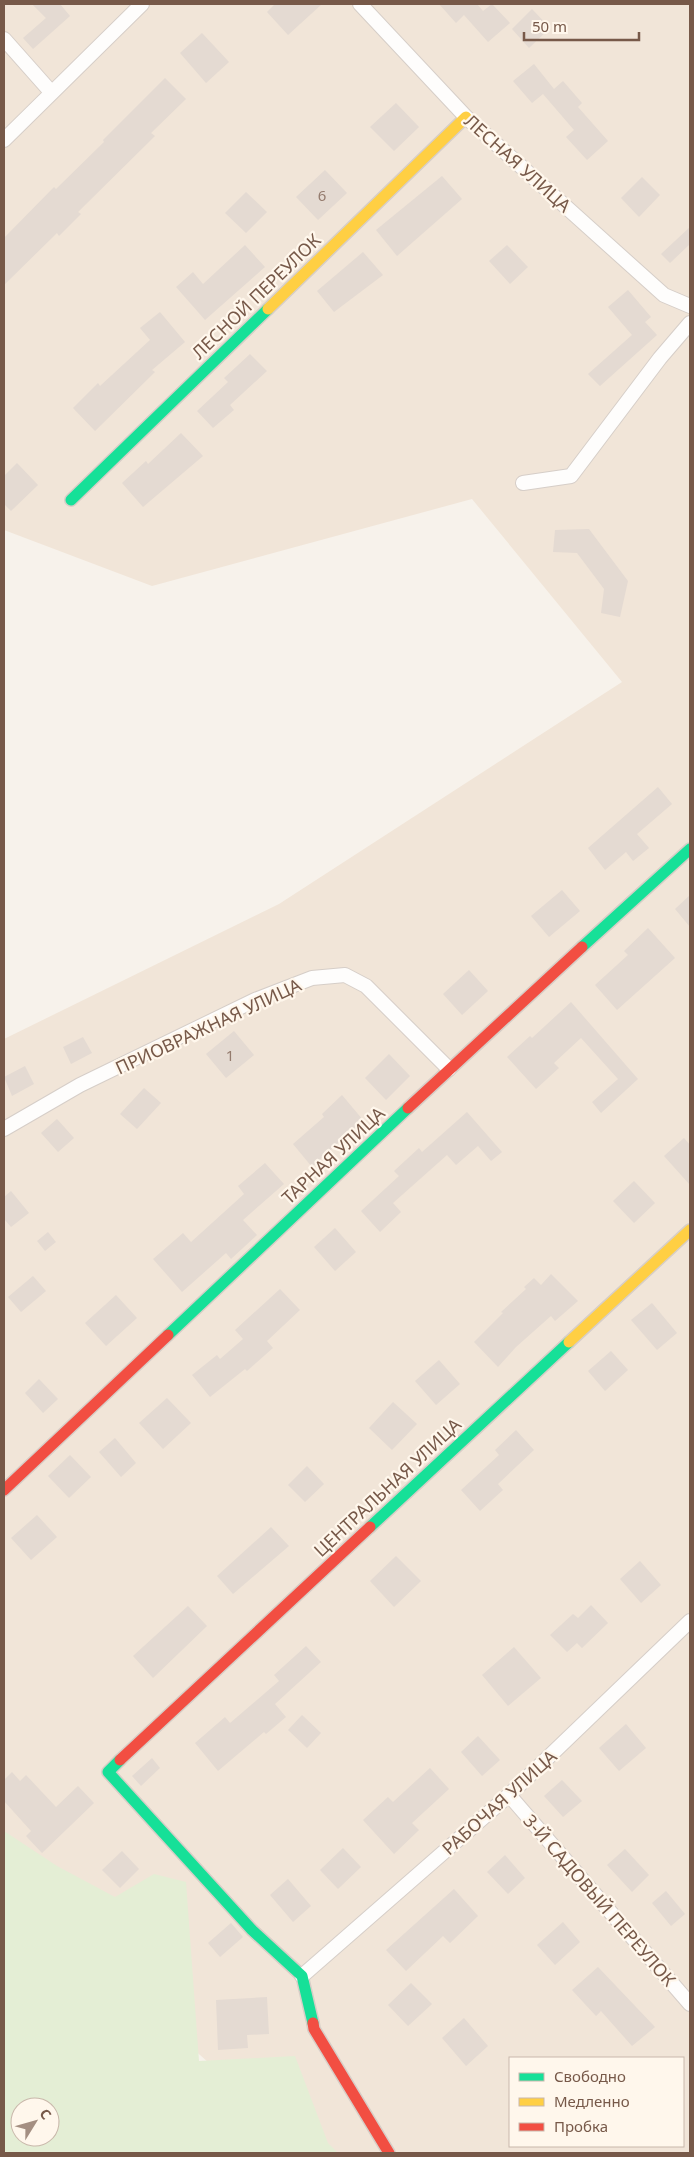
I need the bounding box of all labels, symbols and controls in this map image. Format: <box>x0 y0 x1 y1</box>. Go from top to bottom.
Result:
scale bar <box>524 10 639 42</box>
text: 50 m <box>532 16 567 36</box>
street label: ЛЕСНАЯ УЛИЦА <box>460 109 577 218</box>
house number: 6 <box>318 185 326 205</box>
street label: ЛЕСНОЙ ПЕРЕУЛОК <box>186 228 326 364</box>
street label: ПРИОВРАЖНАЯ УЛИЦА <box>111 972 305 1080</box>
house number: 1 <box>226 1045 234 1065</box>
street label: ТАРНАЯ УЛИЦА <box>276 1101 390 1209</box>
street label: ЦЕНТРАЛЬНАЯ УЛИЦА <box>308 1412 466 1562</box>
street label: РАБОЧАЯ УЛИЦА <box>437 1744 562 1860</box>
street label: 3-Й САДОВЫЙ ПЕРЕУЛОК <box>519 1809 682 1992</box>
legend <box>509 2057 684 2147</box>
text: Свободно <box>554 2066 626 2086</box>
text: Медленно <box>554 2091 630 2111</box>
north arrow <box>10 2097 60 2147</box>
text: С <box>35 2105 56 2123</box>
text: Пробка <box>554 2116 608 2136</box>

